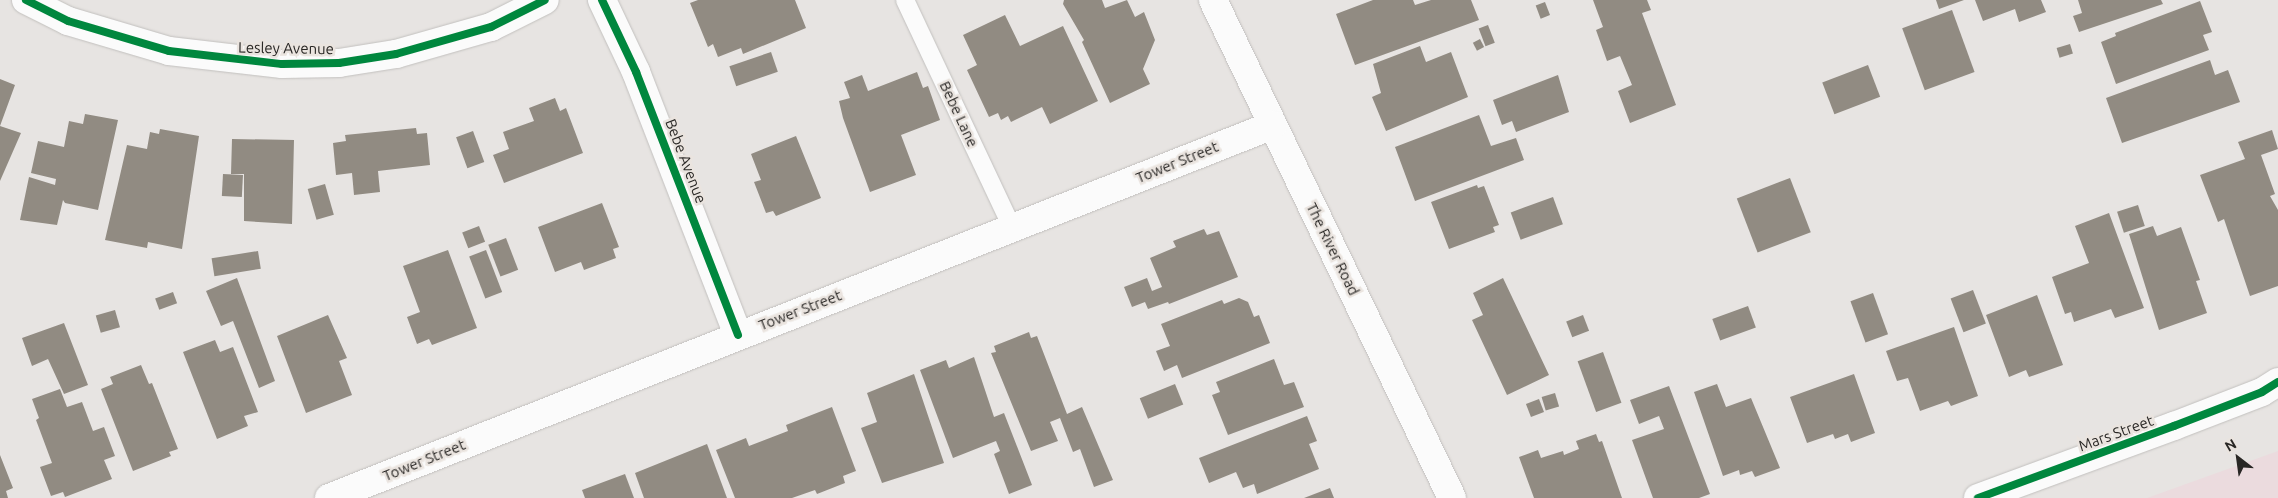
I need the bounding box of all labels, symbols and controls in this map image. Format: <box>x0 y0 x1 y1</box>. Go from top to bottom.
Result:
street label: Lesley Avenue <box>238 38 334 58</box>
street label: Bebe Lane <box>936 78 982 150</box>
street label: Bebe Avenue <box>662 116 710 206</box>
street label: Tower Street <box>1133 137 1221 187</box>
street label: The River Road <box>1303 200 1363 298</box>
street label: Tower Street <box>756 286 844 334</box>
street label: Mars Street <box>2076 411 2156 455</box>
north arrow <box>2213 433 2263 483</box>
street label: Tower Street <box>380 435 468 485</box>
text: N <box>2222 435 2239 455</box>

